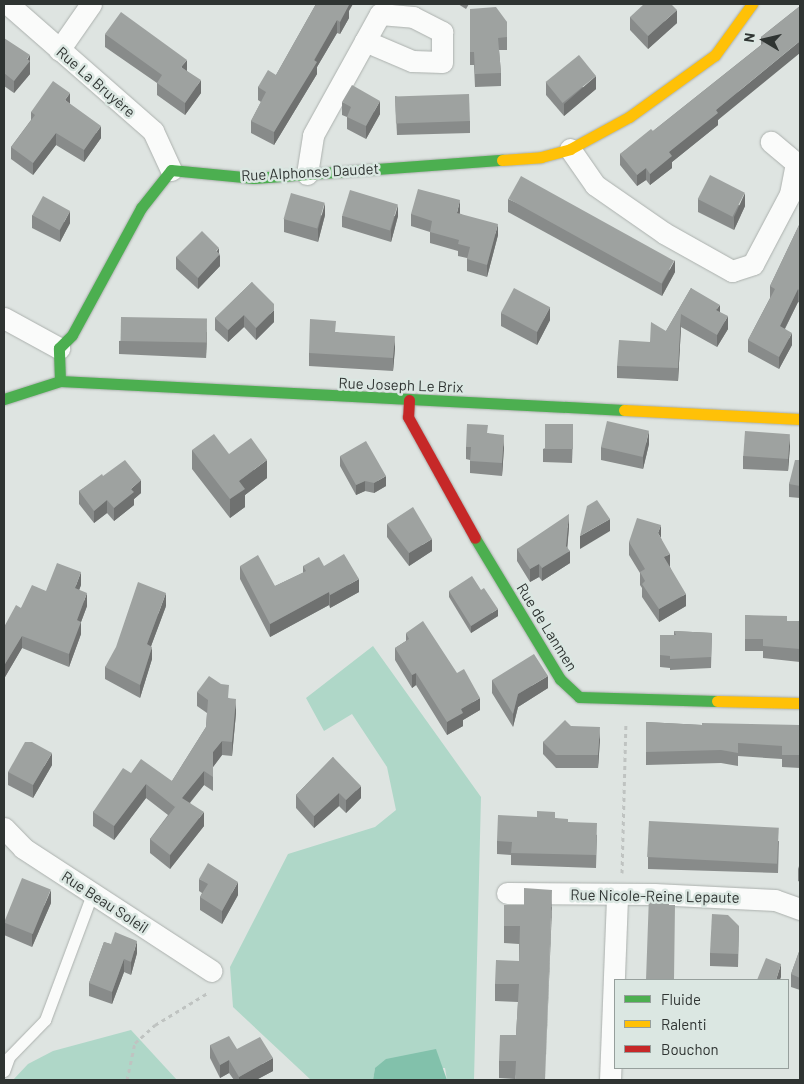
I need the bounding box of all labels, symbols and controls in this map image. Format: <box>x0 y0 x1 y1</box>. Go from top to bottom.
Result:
north arrow <box>739 15 789 65</box>
text: N <box>740 32 758 44</box>
street label: Rue La Bruyère <box>53 43 139 121</box>
street label: Rue Alphonse Daudet <box>241 159 379 185</box>
street label: Rue Joseph Le Brix <box>338 374 464 396</box>
street label: Rue de Lanmen <box>513 580 581 674</box>
street label: Rue Beau Soleil <box>58 867 152 937</box>
street label: Rue Nicole-Reine Lepaute <box>570 886 740 906</box>
legend <box>614 979 789 1069</box>
text: Fluide <box>661 990 701 1008</box>
text: Ralenti <box>661 1015 707 1033</box>
text: Bouchon <box>661 1040 719 1058</box>

